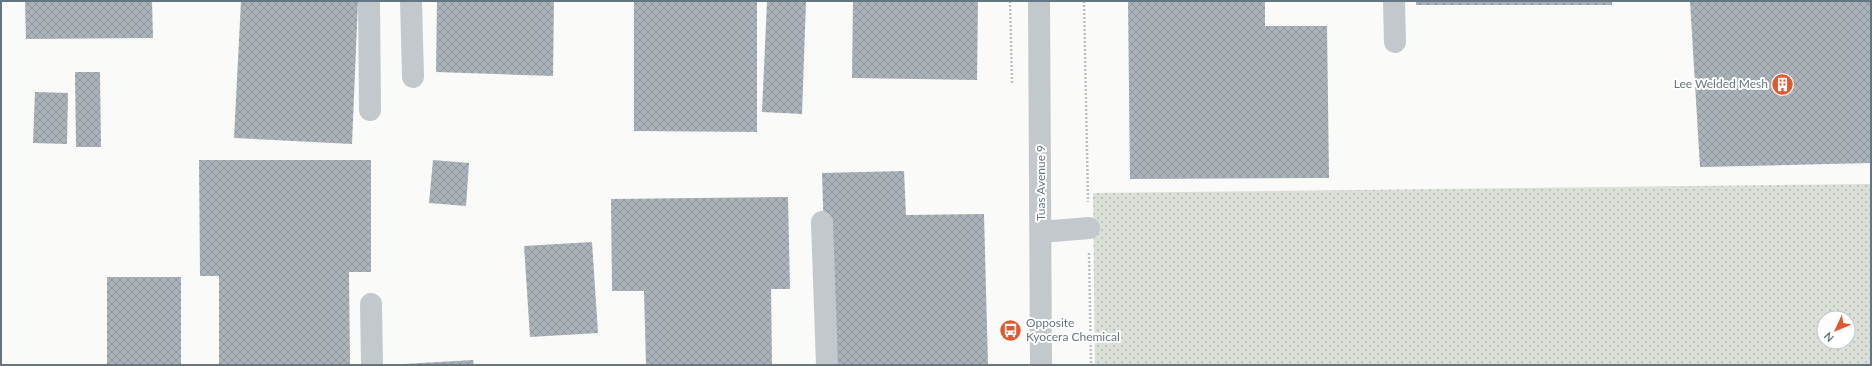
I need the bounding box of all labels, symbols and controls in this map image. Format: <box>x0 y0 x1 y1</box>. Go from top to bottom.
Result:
building icon: Lee Welded Mesh <box>1770 71 1796 97</box>
place label: Lee Welded Mesh <box>1674 76 1768 91</box>
street label: Tuas Avenue 9 <box>1033 145 1048 221</box>
north arrow <box>1816 310 1856 350</box>
place label: Opposite Kyocera Chemical <box>1026 315 1120 344</box>
bus stop icon: Opposite Kyocera Chemical <box>997 317 1023 343</box>
text: N <box>1821 330 1836 345</box>

